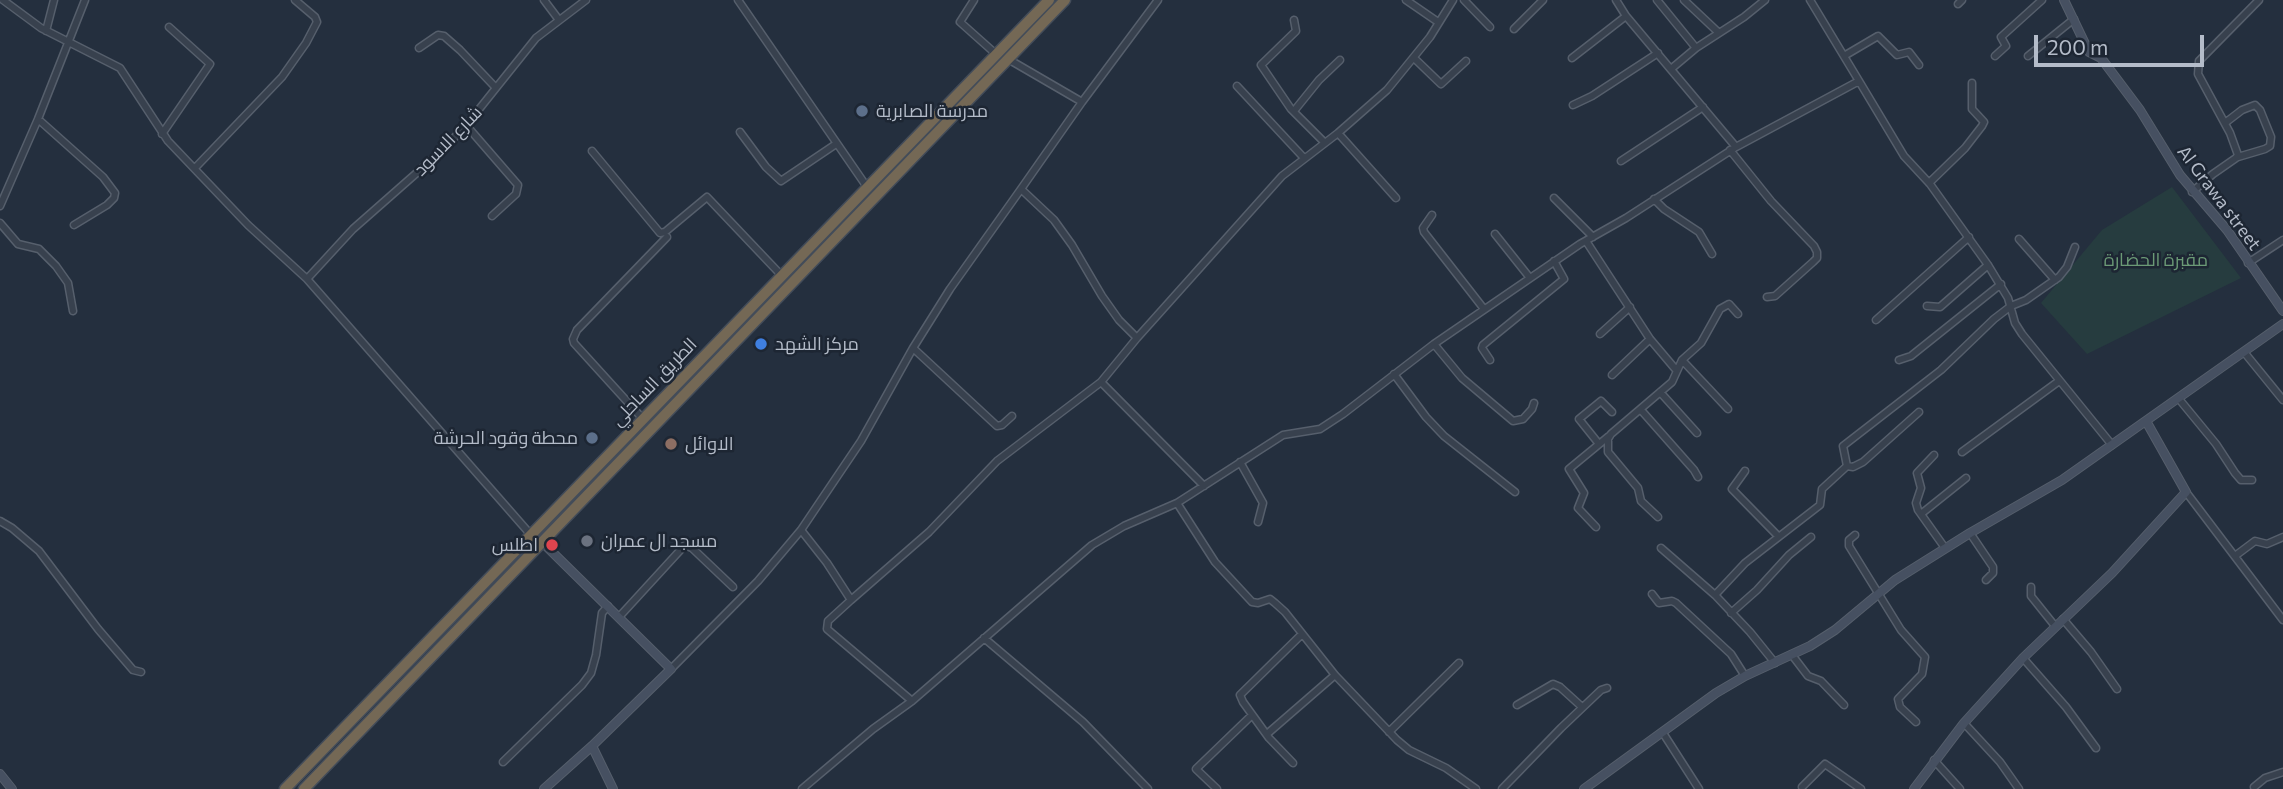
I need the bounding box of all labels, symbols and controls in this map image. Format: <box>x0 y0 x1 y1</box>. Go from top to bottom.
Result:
scale bar <box>2038 21 2208 65</box>
text: 200 m <box>2047 34 2108 59</box>
place label: مدرسة الصابرية <box>876 100 988 122</box>
street label: شارع الاسود <box>409 102 487 180</box>
marker: مدرسة الصابرية <box>854 103 870 119</box>
street label: Al Grawa street <box>2173 141 2265 255</box>
park label: مقبرة الحضارة <box>2104 249 2208 271</box>
place label: مركز الشهد <box>775 333 859 355</box>
street label: الطريق الساحلي <box>607 334 701 430</box>
marker: مركز الشهد <box>753 336 769 352</box>
place label: محطة وقود الحرشة <box>434 427 578 449</box>
marker: محطة وقود الحرشة <box>584 430 600 446</box>
place label: الاوائل <box>685 433 733 455</box>
marker: الاوائل <box>663 436 679 452</box>
place label: مسجد ال عمران <box>601 530 717 552</box>
marker: مسجد ال عمران <box>579 533 595 549</box>
place label: اطلس <box>492 534 538 556</box>
marker: اطلس <box>544 537 560 553</box>

